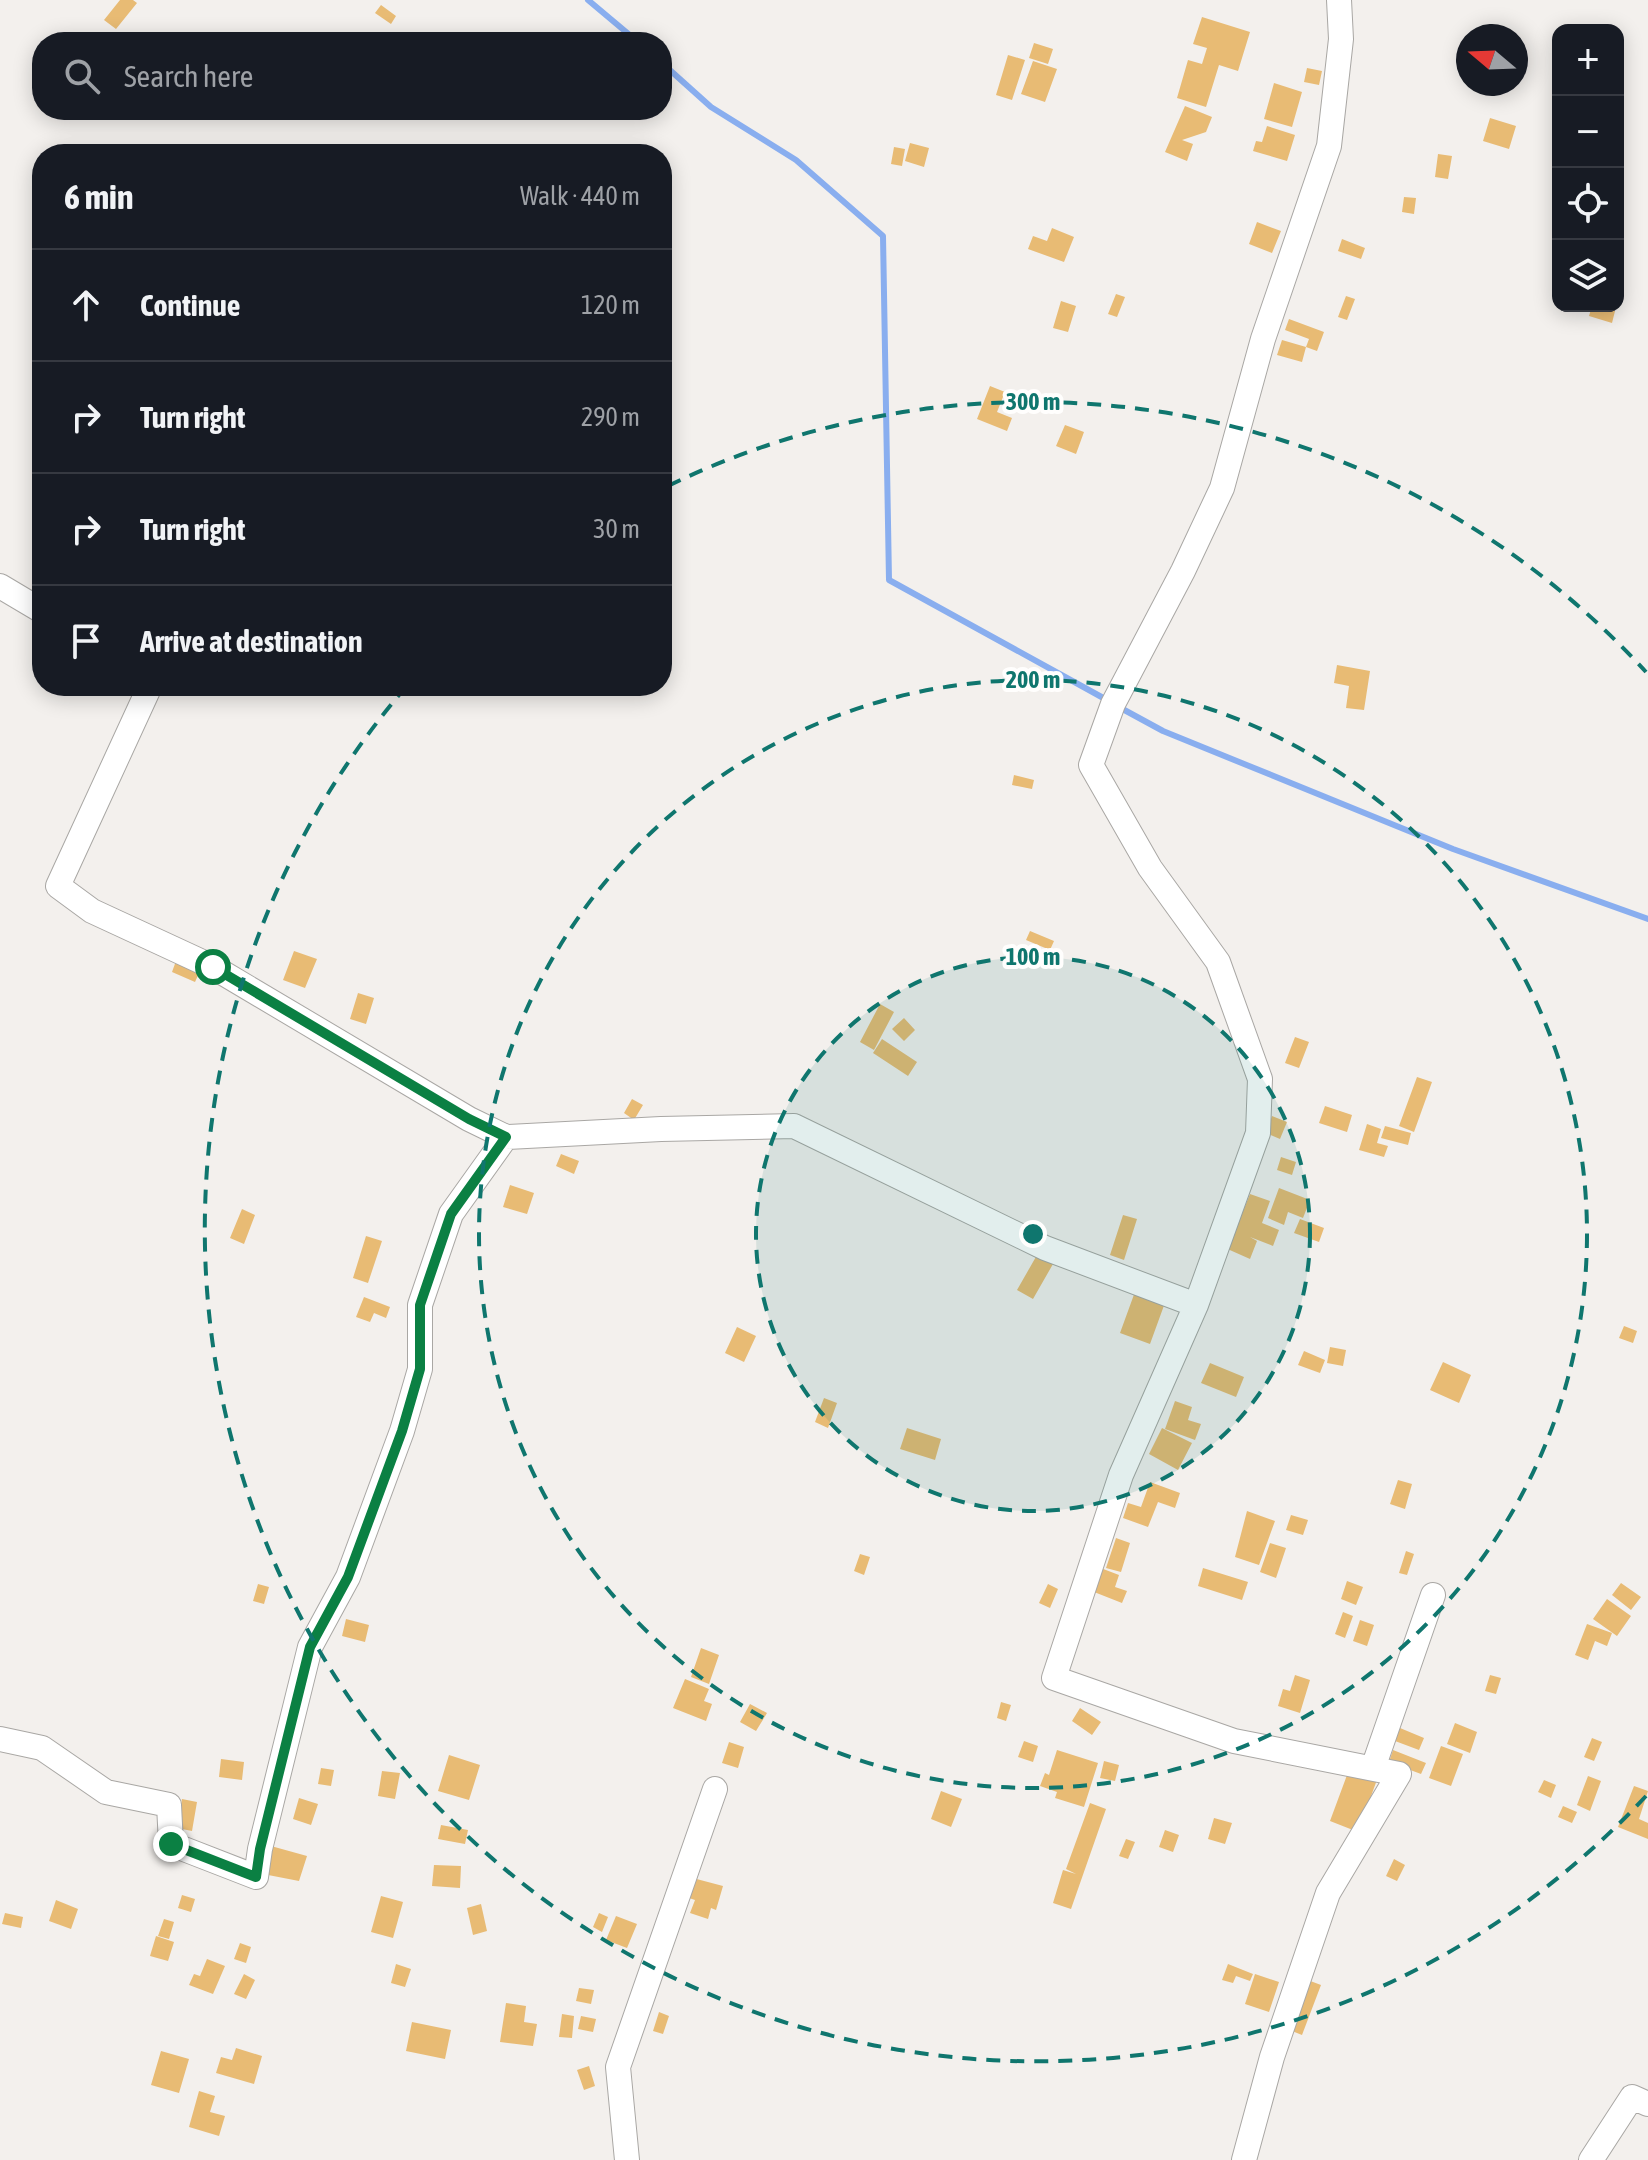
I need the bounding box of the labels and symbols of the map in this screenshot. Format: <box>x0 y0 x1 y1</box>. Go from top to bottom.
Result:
north arrow <box>1456 24 1528 96</box>
text: 300 m <box>1006 388 1060 415</box>
text: 200 m <box>1006 666 1060 693</box>
text: 100 m <box>1006 943 1060 970</box>
route start <box>195 949 231 985</box>
centre of rings <box>1019 1220 1047 1248</box>
route end <box>153 1826 189 1862</box>

